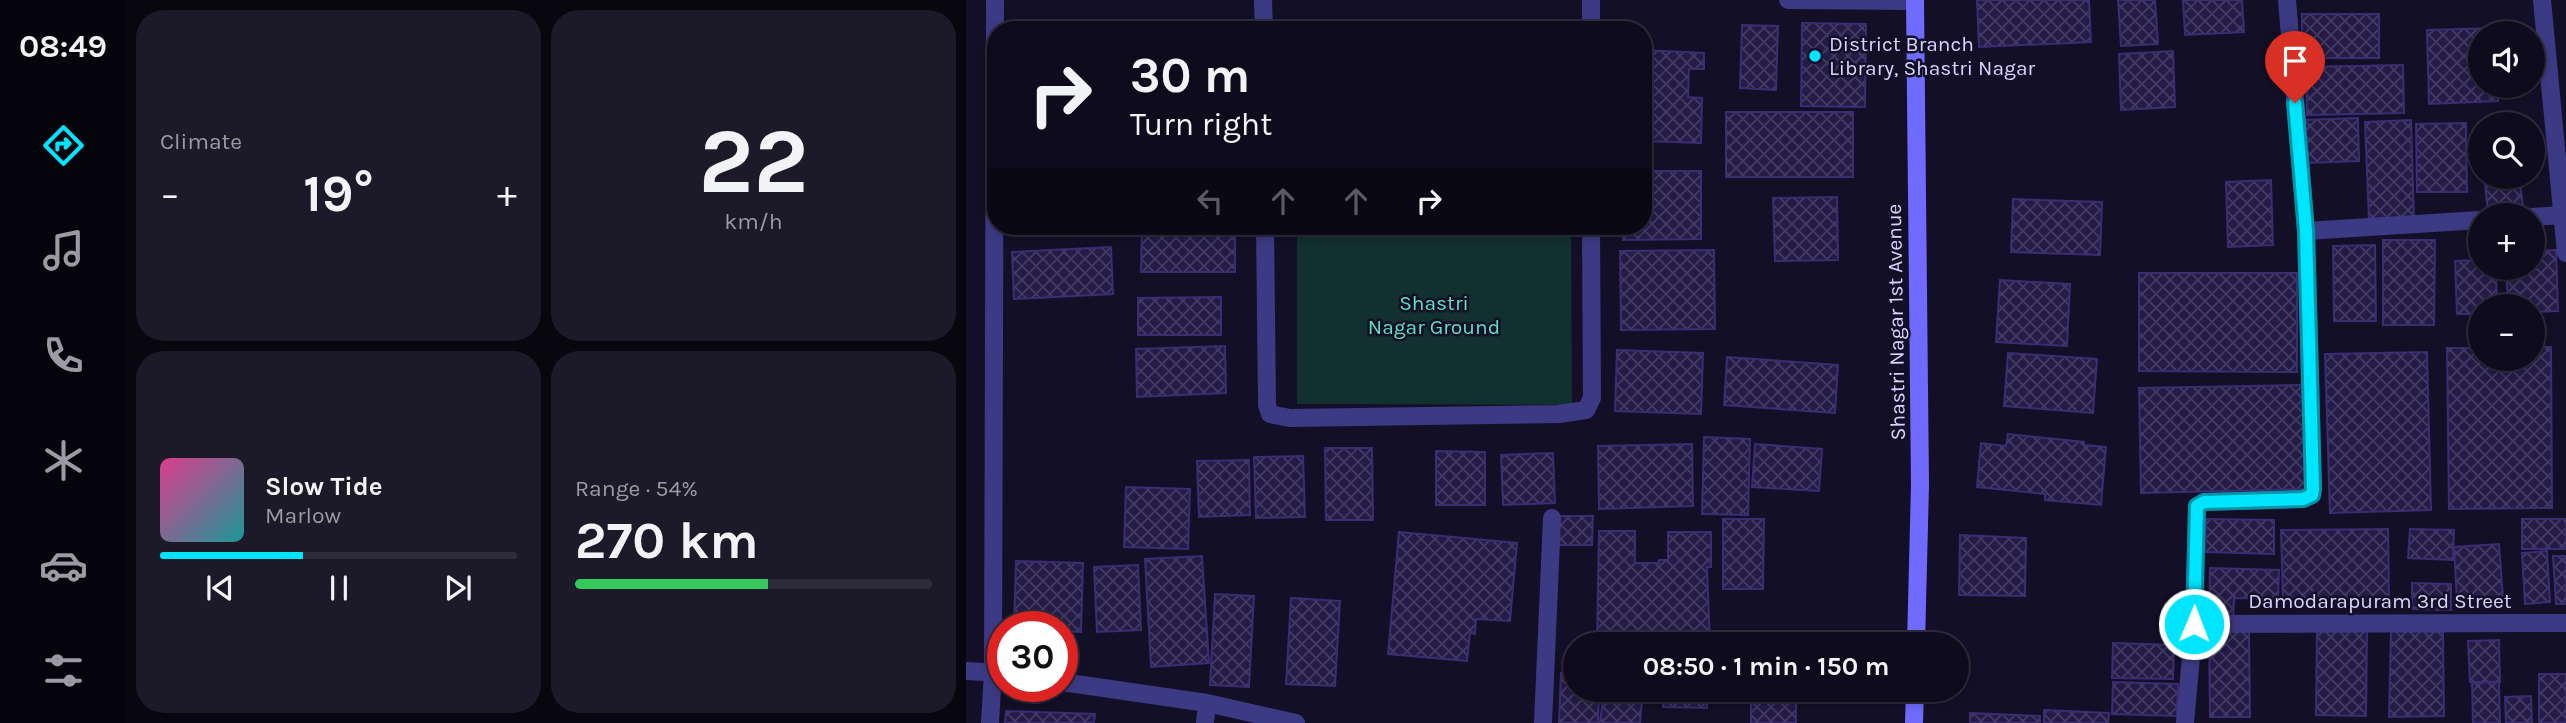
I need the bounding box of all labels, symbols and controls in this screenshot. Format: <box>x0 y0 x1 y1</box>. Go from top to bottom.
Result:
map controls <box>2468 21 2545 371</box>
button: sound <box>2468 21 2545 98</box>
text: 08:49 <box>19 28 107 65</box>
pin <box>2265 31 2325 103</box>
place label: District Branch Library, Shastri Nagar <box>1829 32 2035 80</box>
icon: arrive <box>2276 42 2314 80</box>
text: 30 m <box>1130 47 1250 104</box>
marker: District Branch Library, Shastri Nagar <box>1807 48 1823 64</box>
icon: right <box>1015 49 1106 140</box>
text: Turn right <box>1130 106 1272 143</box>
text: 22 <box>698 109 809 215</box>
button: search <box>2468 112 2545 189</box>
icon: directions <box>39 121 88 170</box>
text: Climate <box>160 128 242 155</box>
text: 19° <box>303 163 374 224</box>
text: − <box>160 172 180 217</box>
text: + <box>497 172 517 217</box>
icon: left <box>1191 182 1229 220</box>
icon: ahead <box>1264 182 1302 220</box>
icon: ahead <box>1337 182 1375 220</box>
icon: right <box>1410 182 1448 220</box>
button: + <box>2468 203 2545 280</box>
street label: Shastri Nagar 1st Avenue <box>1882 204 1910 440</box>
text: km/h <box>724 208 783 235</box>
icon: music <box>39 226 88 275</box>
park label: Shastri Nagar Ground <box>1368 291 1500 339</box>
button: − <box>2468 294 2545 371</box>
icon: phone <box>39 331 88 380</box>
icon: climate <box>39 436 88 485</box>
text: Slow Tide <box>265 471 383 502</box>
text: Range · 54% <box>575 475 698 502</box>
text: Marlow <box>265 502 341 529</box>
text: 270 km <box>575 510 758 571</box>
icon: car <box>39 541 88 590</box>
icon: previous <box>201 569 239 607</box>
icon: pause <box>320 569 358 607</box>
icon: next <box>439 569 477 607</box>
position arrow <box>2157 587 2231 661</box>
street label: Damodarapuram 3rd Street <box>2248 589 2512 613</box>
speed limit sign: 30 <box>987 611 1078 702</box>
icon: filters <box>39 646 88 695</box>
text: 08:50 · 1 min · 150 m <box>1643 651 1889 682</box>

